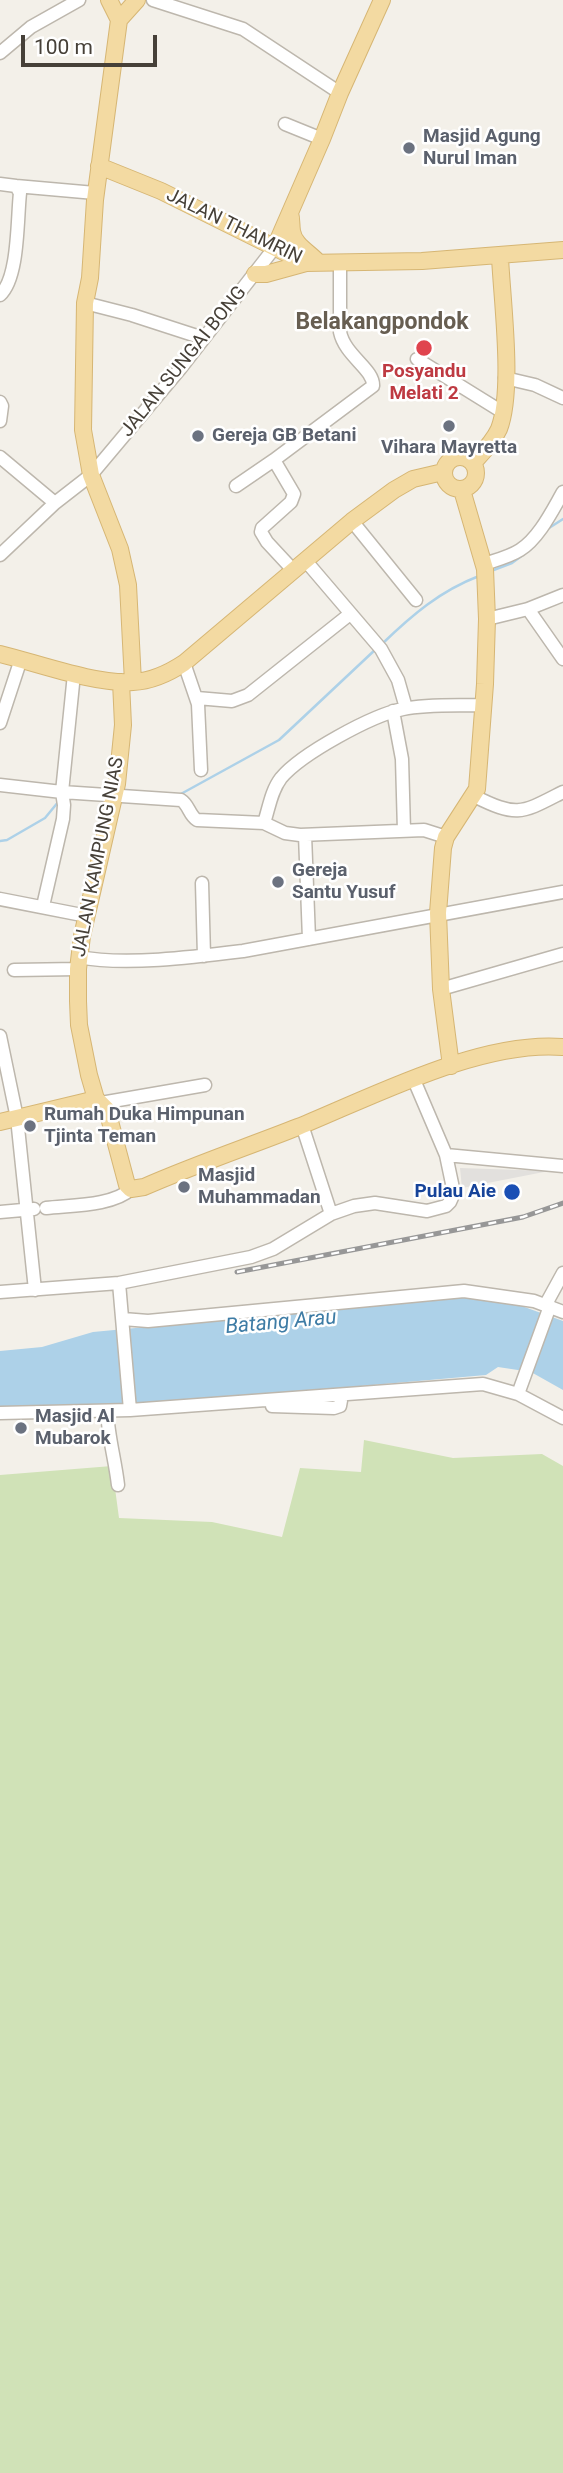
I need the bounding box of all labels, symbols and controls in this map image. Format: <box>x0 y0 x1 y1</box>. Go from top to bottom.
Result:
scale bar <box>24 21 161 65</box>
text: 100 m <box>34 35 93 59</box>
place label: Masjid Agung Nurul Iman <box>423 126 541 170</box>
marker: Masjid Agung Nurul Iman <box>401 140 417 156</box>
street label: JALAN THAMRIN <box>162 184 306 270</box>
street label: JALAN SUNGAI BONG <box>116 282 252 442</box>
district label: Belakangpondok <box>295 309 469 337</box>
marker: Posyandu Melati 2 <box>414 338 434 358</box>
place label: Posyandu Melati 2 <box>382 361 466 405</box>
marker: Vihara Mayretta <box>441 418 457 434</box>
place label: Gereja GB Betani <box>212 425 357 447</box>
marker: Gereja GB Betani <box>190 428 206 444</box>
place label: Vihara Mayretta <box>381 437 517 459</box>
street label: JALAN KAMPUNG NIAS <box>68 755 130 959</box>
place label: Gereja Santu Yusuf <box>292 860 396 904</box>
marker: Gereja Santu Yusuf <box>270 874 286 890</box>
place label: Rumah Duka Himpunan Tjinta Teman <box>44 1104 245 1148</box>
marker: Rumah Duka Himpunan Tjinta Teman <box>22 1118 38 1134</box>
place label: Masjid Muhammadan <box>198 1165 321 1209</box>
marker: Masjid Muhammadan <box>176 1179 192 1195</box>
place label: Pulau Aie <box>414 1181 496 1203</box>
marker: Pulau Aie <box>502 1182 522 1202</box>
water label: Batang Arau <box>224 1306 338 1340</box>
place label: Masjid Al Mubarok <box>35 1406 115 1450</box>
marker: Masjid Al Mubarok <box>13 1420 29 1436</box>

